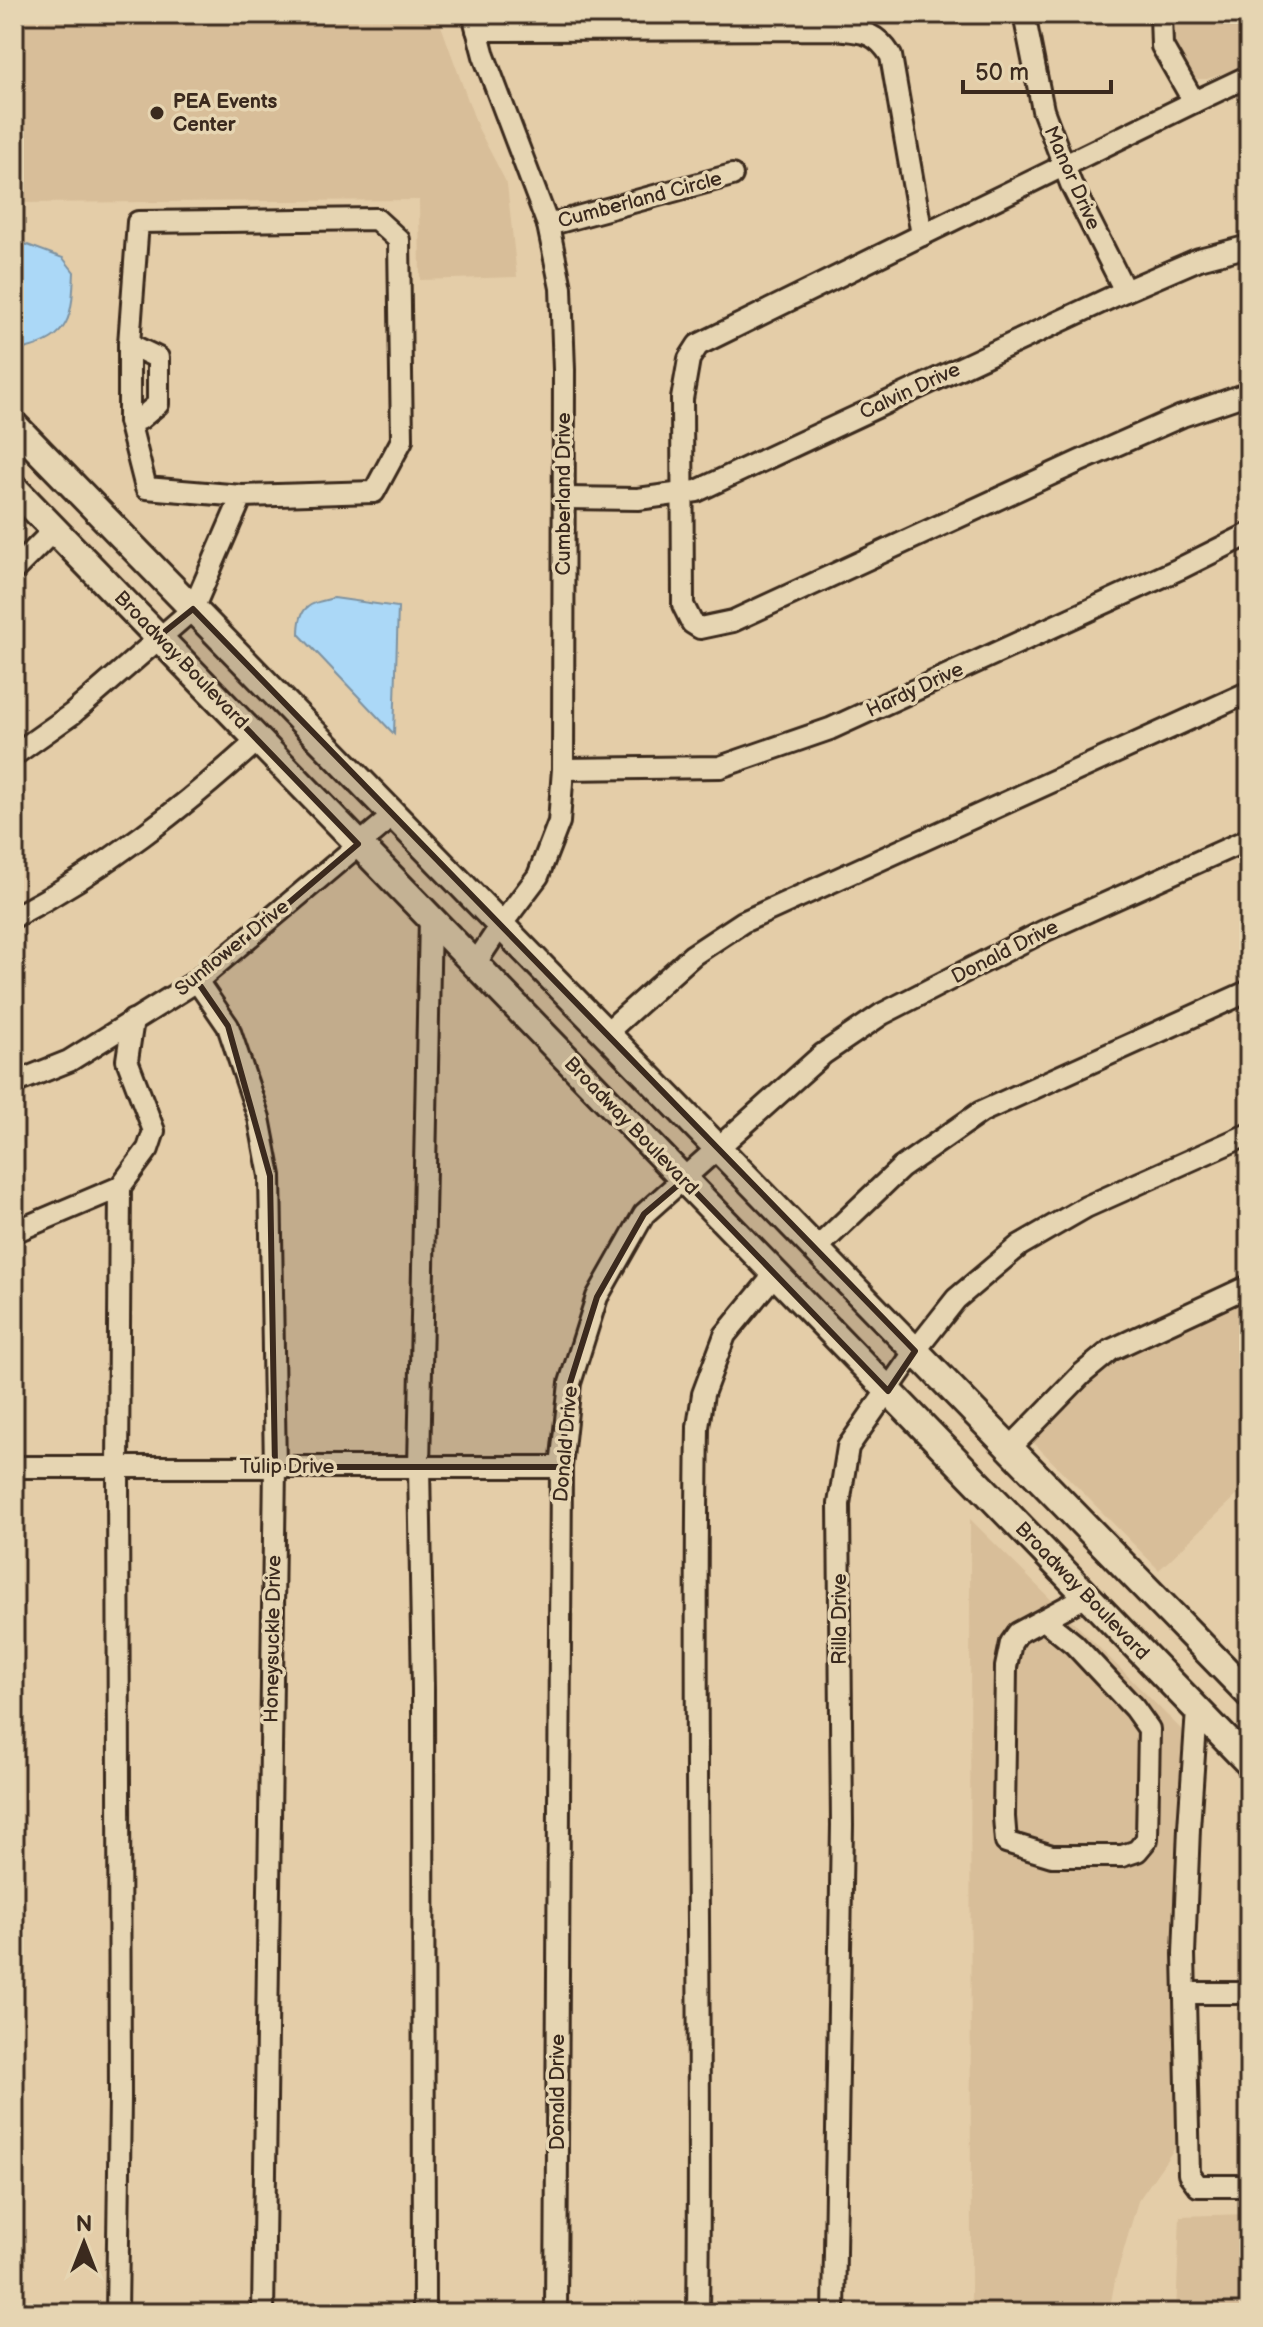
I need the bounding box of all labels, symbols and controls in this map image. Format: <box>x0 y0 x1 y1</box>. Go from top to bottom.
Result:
scale bar <box>963 44 1111 94</box>
text: 50 m <box>975 58 1029 87</box>
place label: PEA Events Center <box>173 90 278 137</box>
marker: PEA Events Center <box>148 104 166 122</box>
street label: Manor Drive <box>1038 122 1106 234</box>
street label: Cumberland Circle <box>555 167 725 233</box>
street label: Calvin Drive <box>856 357 964 425</box>
street label: Cumberland Drive <box>552 412 576 576</box>
street label: Broadway Boulevard <box>109 586 253 734</box>
street label: Hardy Drive <box>863 657 967 723</box>
street label: Sunflower Drive <box>170 895 294 1001</box>
street label: Donald Drive <box>948 915 1062 989</box>
street label: Broadway Boulevard <box>559 1052 703 1200</box>
street label: Donald Drive <box>549 1385 583 1503</box>
street label: Tulip Drive <box>240 1455 335 1479</box>
street label: Broadway Boulevard <box>1010 1517 1154 1665</box>
street label: Honeysuckle Drive <box>260 1555 286 1723</box>
street label: Rilla Drive <box>828 1573 852 1665</box>
street label: Donald Drive <box>546 2034 570 2150</box>
north arrow <box>44 2203 124 2283</box>
text: N <box>76 2211 92 2238</box>

